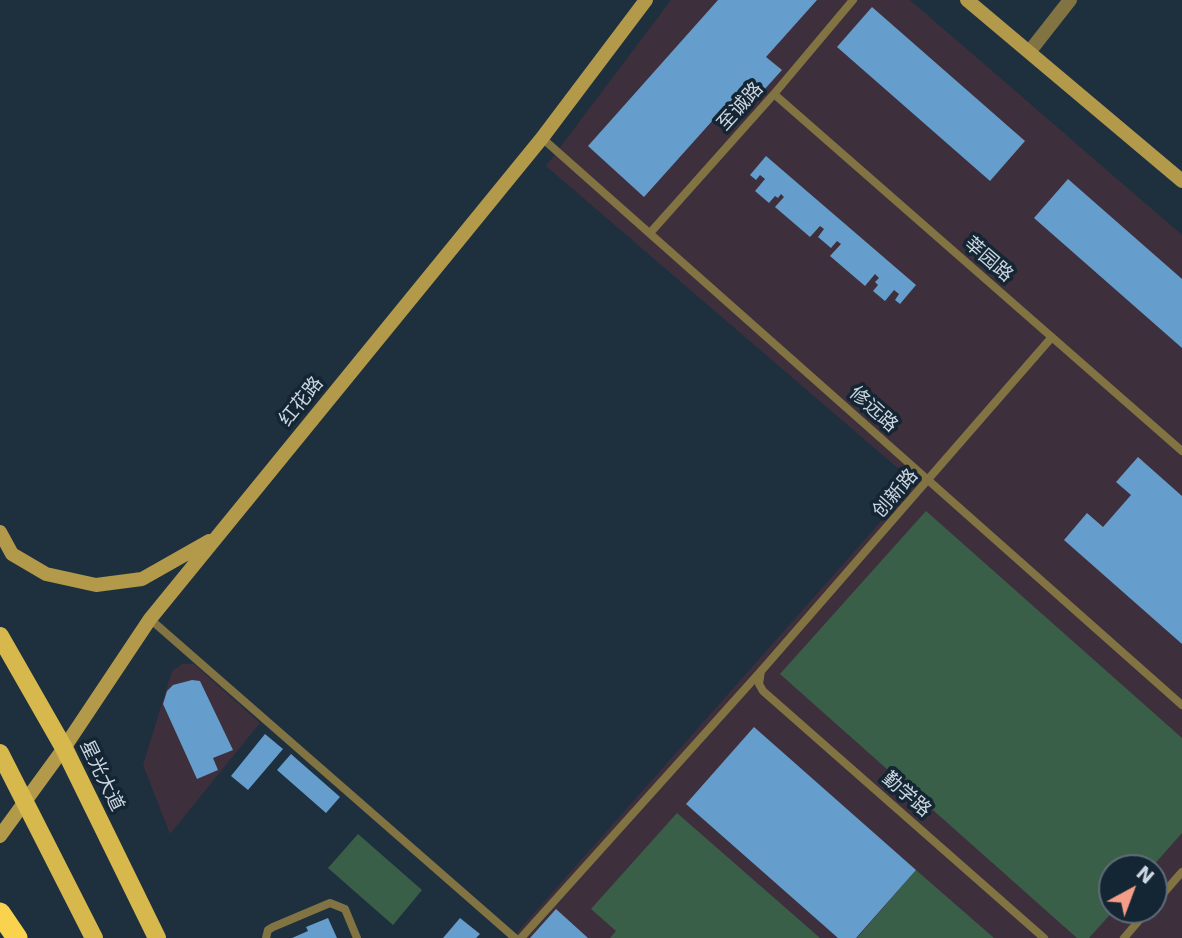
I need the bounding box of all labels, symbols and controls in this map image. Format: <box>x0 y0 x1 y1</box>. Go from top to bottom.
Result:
street label: 至诚路 <box>713 78 769 136</box>
street label: 莘园路 <box>959 233 1017 287</box>
street label: 红花路 <box>275 373 329 431</box>
street label: 修远路 <box>844 382 902 438</box>
street label: 创新路 <box>869 465 923 523</box>
street label: 星光大道 <box>74 737 128 815</box>
street label: 勤学路 <box>877 768 935 822</box>
north arrow <box>1098 854 1168 924</box>
text: N <box>1132 861 1159 888</box>

